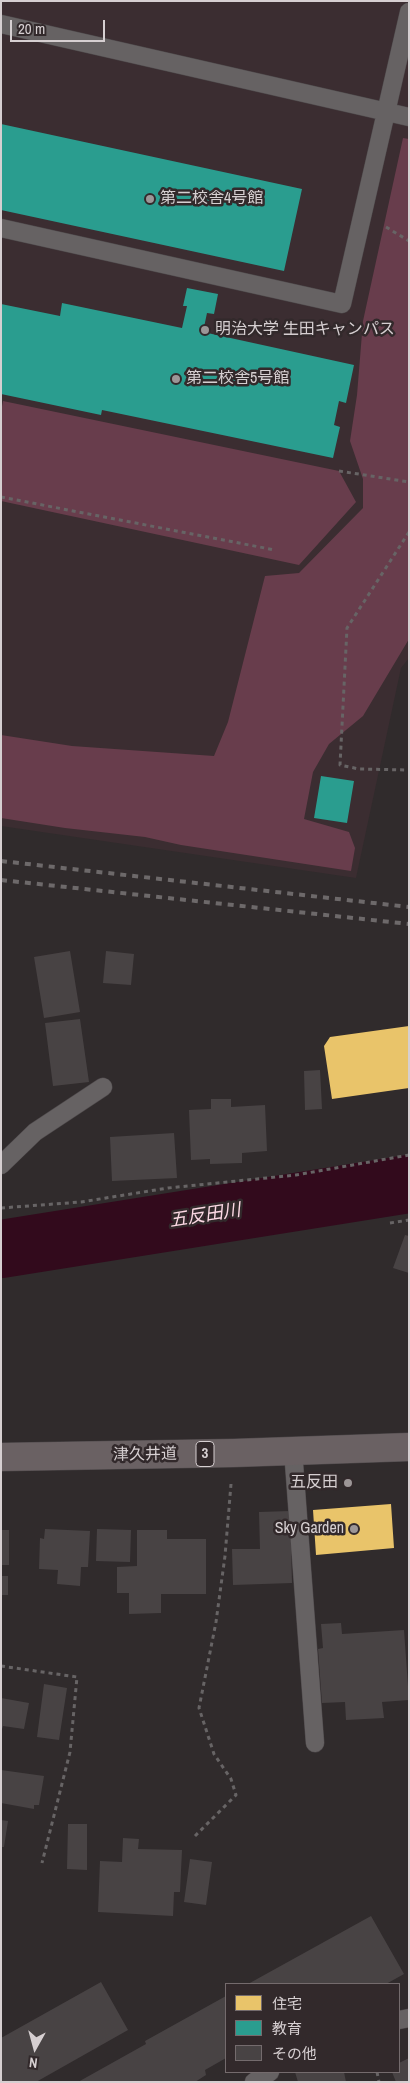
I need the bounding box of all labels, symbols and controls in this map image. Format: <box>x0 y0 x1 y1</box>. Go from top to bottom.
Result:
scale bar <box>12 10 108 42</box>
text: 20 m <box>18 18 45 39</box>
place label: 第二校舎4号館 <box>160 189 263 209</box>
marker: 第二校舎4号館 <box>144 193 156 205</box>
place label: 明治大学 生田キャンパス <box>215 320 395 340</box>
marker: 明治大学 生田キャンパス <box>199 324 211 336</box>
place label: 第二校舎5号館 <box>186 369 289 389</box>
marker: 第二校舎5号館 <box>170 373 182 385</box>
water label: 五反田川 <box>168 1200 242 1232</box>
road number: 3 <box>196 1442 214 1466</box>
street label: 津久井道 <box>113 1445 177 1465</box>
place label: 五反田 <box>290 1473 338 1493</box>
marker: 五反田 <box>342 1477 354 1489</box>
place label: Sky Garden <box>275 1519 344 1539</box>
marker: Sky Garden <box>348 1523 360 1535</box>
legend <box>225 1983 400 2073</box>
text: 住宅 <box>272 1993 302 2014</box>
text: 教育 <box>272 2018 302 2039</box>
north arrow <box>10 2023 60 2073</box>
text: その他 <box>272 2043 317 2064</box>
text: N <box>28 2053 38 2072</box>

